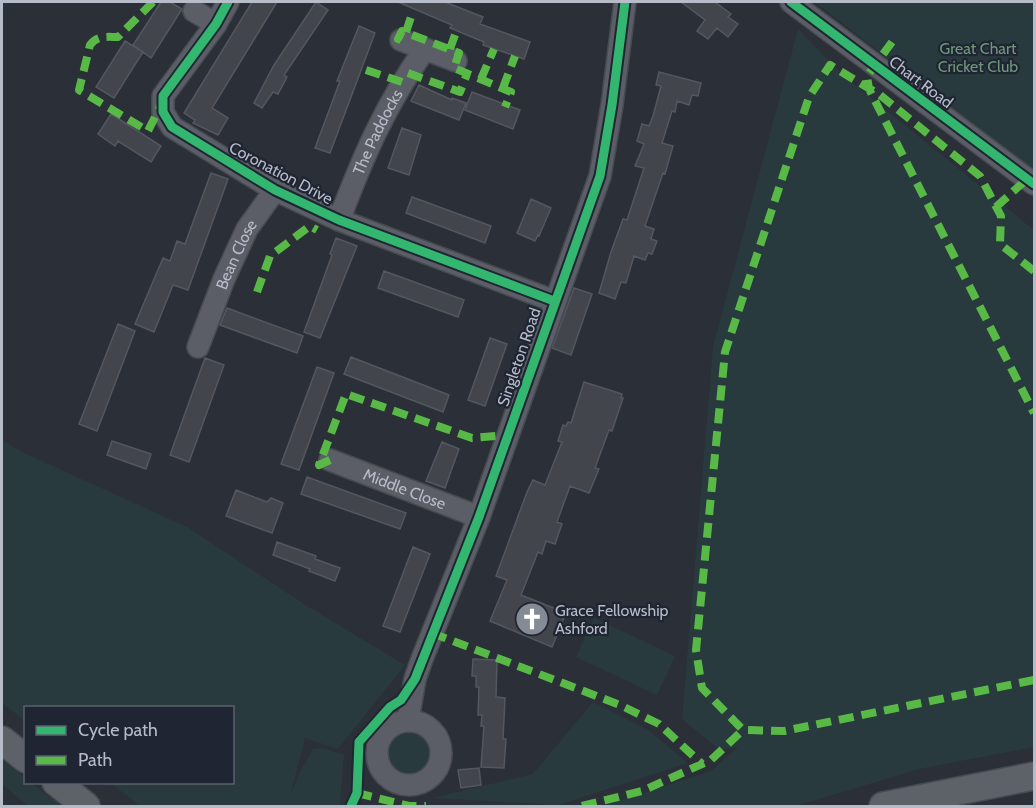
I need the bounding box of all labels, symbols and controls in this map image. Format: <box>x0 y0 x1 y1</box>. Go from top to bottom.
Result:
park label: Great Chart Cricket Club <box>938 39 1018 76</box>
street label: Chart Road <box>885 52 957 112</box>
street label: The Paddocks <box>348 85 406 178</box>
street label: Coronation Drive <box>226 138 336 208</box>
street label: Bean Close <box>211 216 260 292</box>
street label: Singleton Road <box>493 305 545 409</box>
street label: Middle Close <box>361 464 449 513</box>
church icon: Grace Fellowship Ashford <box>514 601 550 637</box>
place label: Grace Fellowship Ashford <box>555 601 669 638</box>
legend <box>24 706 234 784</box>
text: Cycle path <box>78 719 158 741</box>
text: Path <box>78 749 112 771</box>

